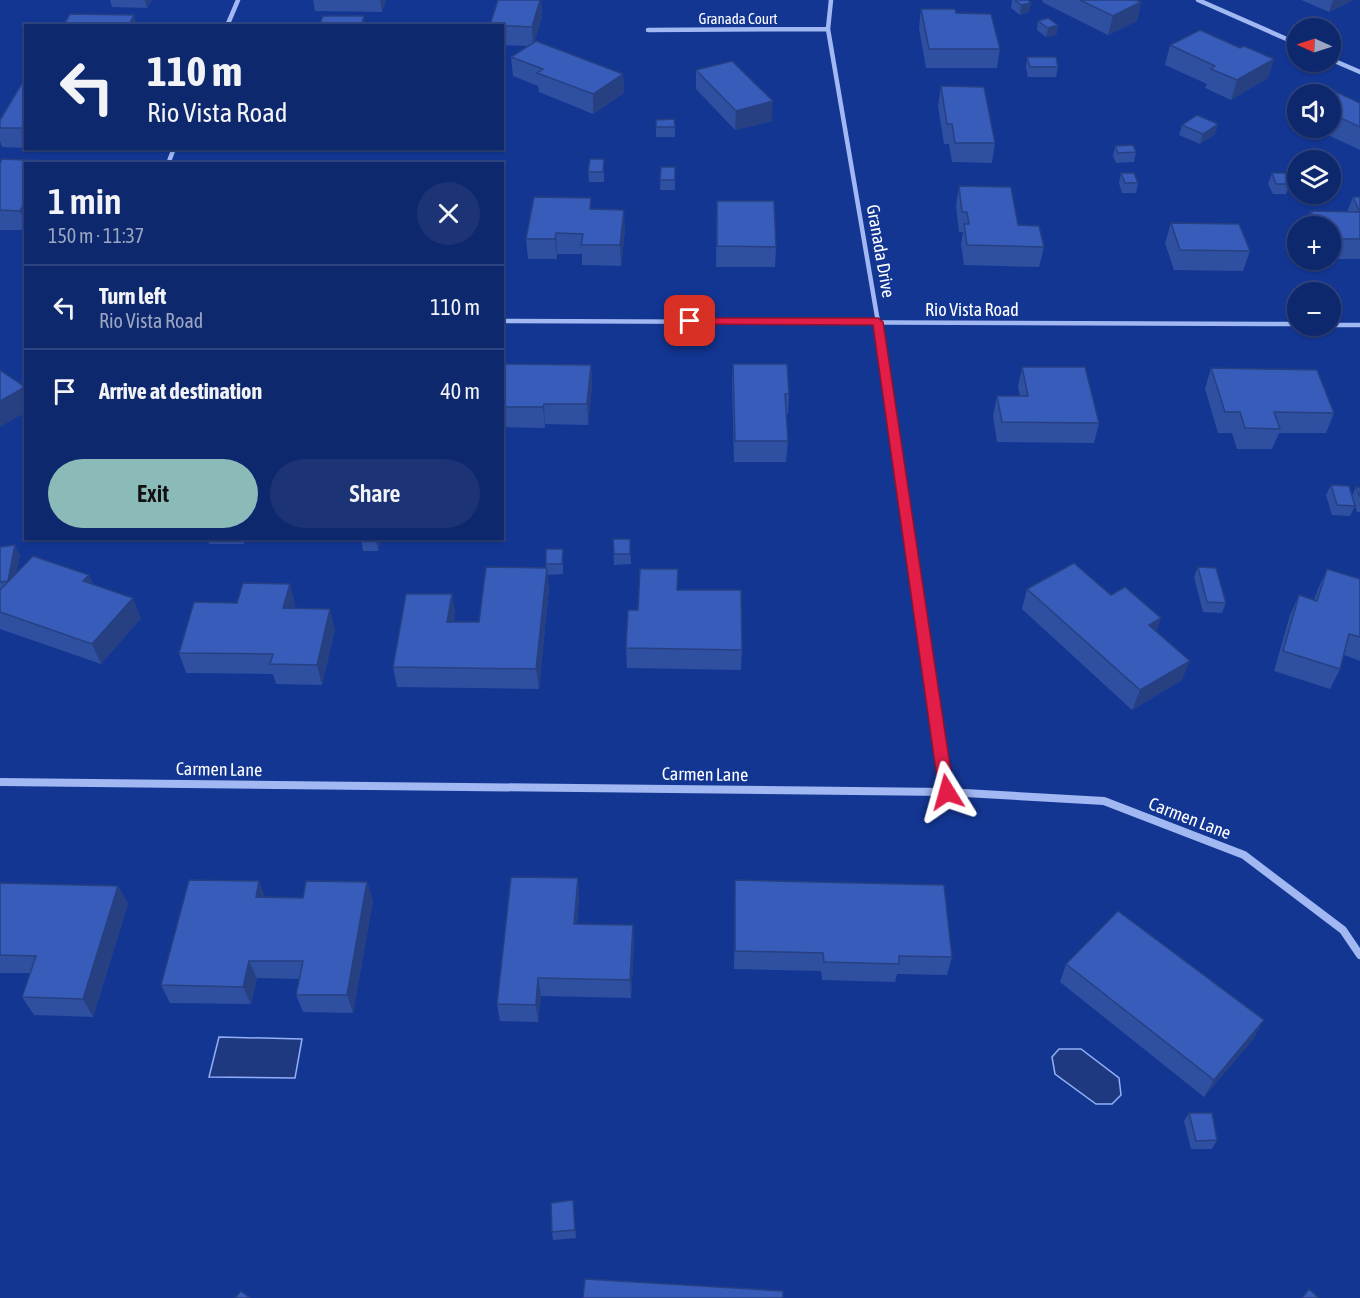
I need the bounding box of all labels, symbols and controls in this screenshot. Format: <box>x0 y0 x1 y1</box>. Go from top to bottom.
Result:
street label: Granada Court <box>698 10 778 27</box>
north arrow <box>1287 18 1341 72</box>
map controls <box>1287 18 1341 336</box>
text: 110 m <box>147 47 242 95</box>
icon: left <box>48 48 126 126</box>
button: sound <box>1287 84 1341 138</box>
text: Rio Vista Road <box>147 97 288 128</box>
button: layers <box>1287 150 1341 204</box>
text: 1 min <box>48 180 122 222</box>
button: close <box>417 182 480 245</box>
street label: Granada Drive <box>862 203 900 299</box>
button: + <box>1287 216 1341 270</box>
text: 150 m · 11:37 <box>48 224 144 247</box>
button: − <box>1287 282 1341 336</box>
text: Turn left <box>99 283 166 309</box>
icon: left <box>48 291 81 324</box>
text: 110 m <box>430 294 480 320</box>
pin <box>664 295 715 346</box>
street label: Rio Vista Road <box>925 299 1019 320</box>
icon: arrive <box>673 304 706 337</box>
text: Rio Vista Road <box>99 309 203 332</box>
icon: arrive <box>48 375 81 408</box>
text: Arrive at destination <box>99 378 262 404</box>
text: 40 m <box>440 378 480 404</box>
button: Exit <box>48 459 258 528</box>
button: Share <box>270 459 480 528</box>
street label: Carmen Lane <box>176 758 262 780</box>
position arrow <box>915 760 979 824</box>
street label: Carmen Lane <box>662 763 748 785</box>
street label: Carmen Lane <box>1146 793 1234 843</box>

